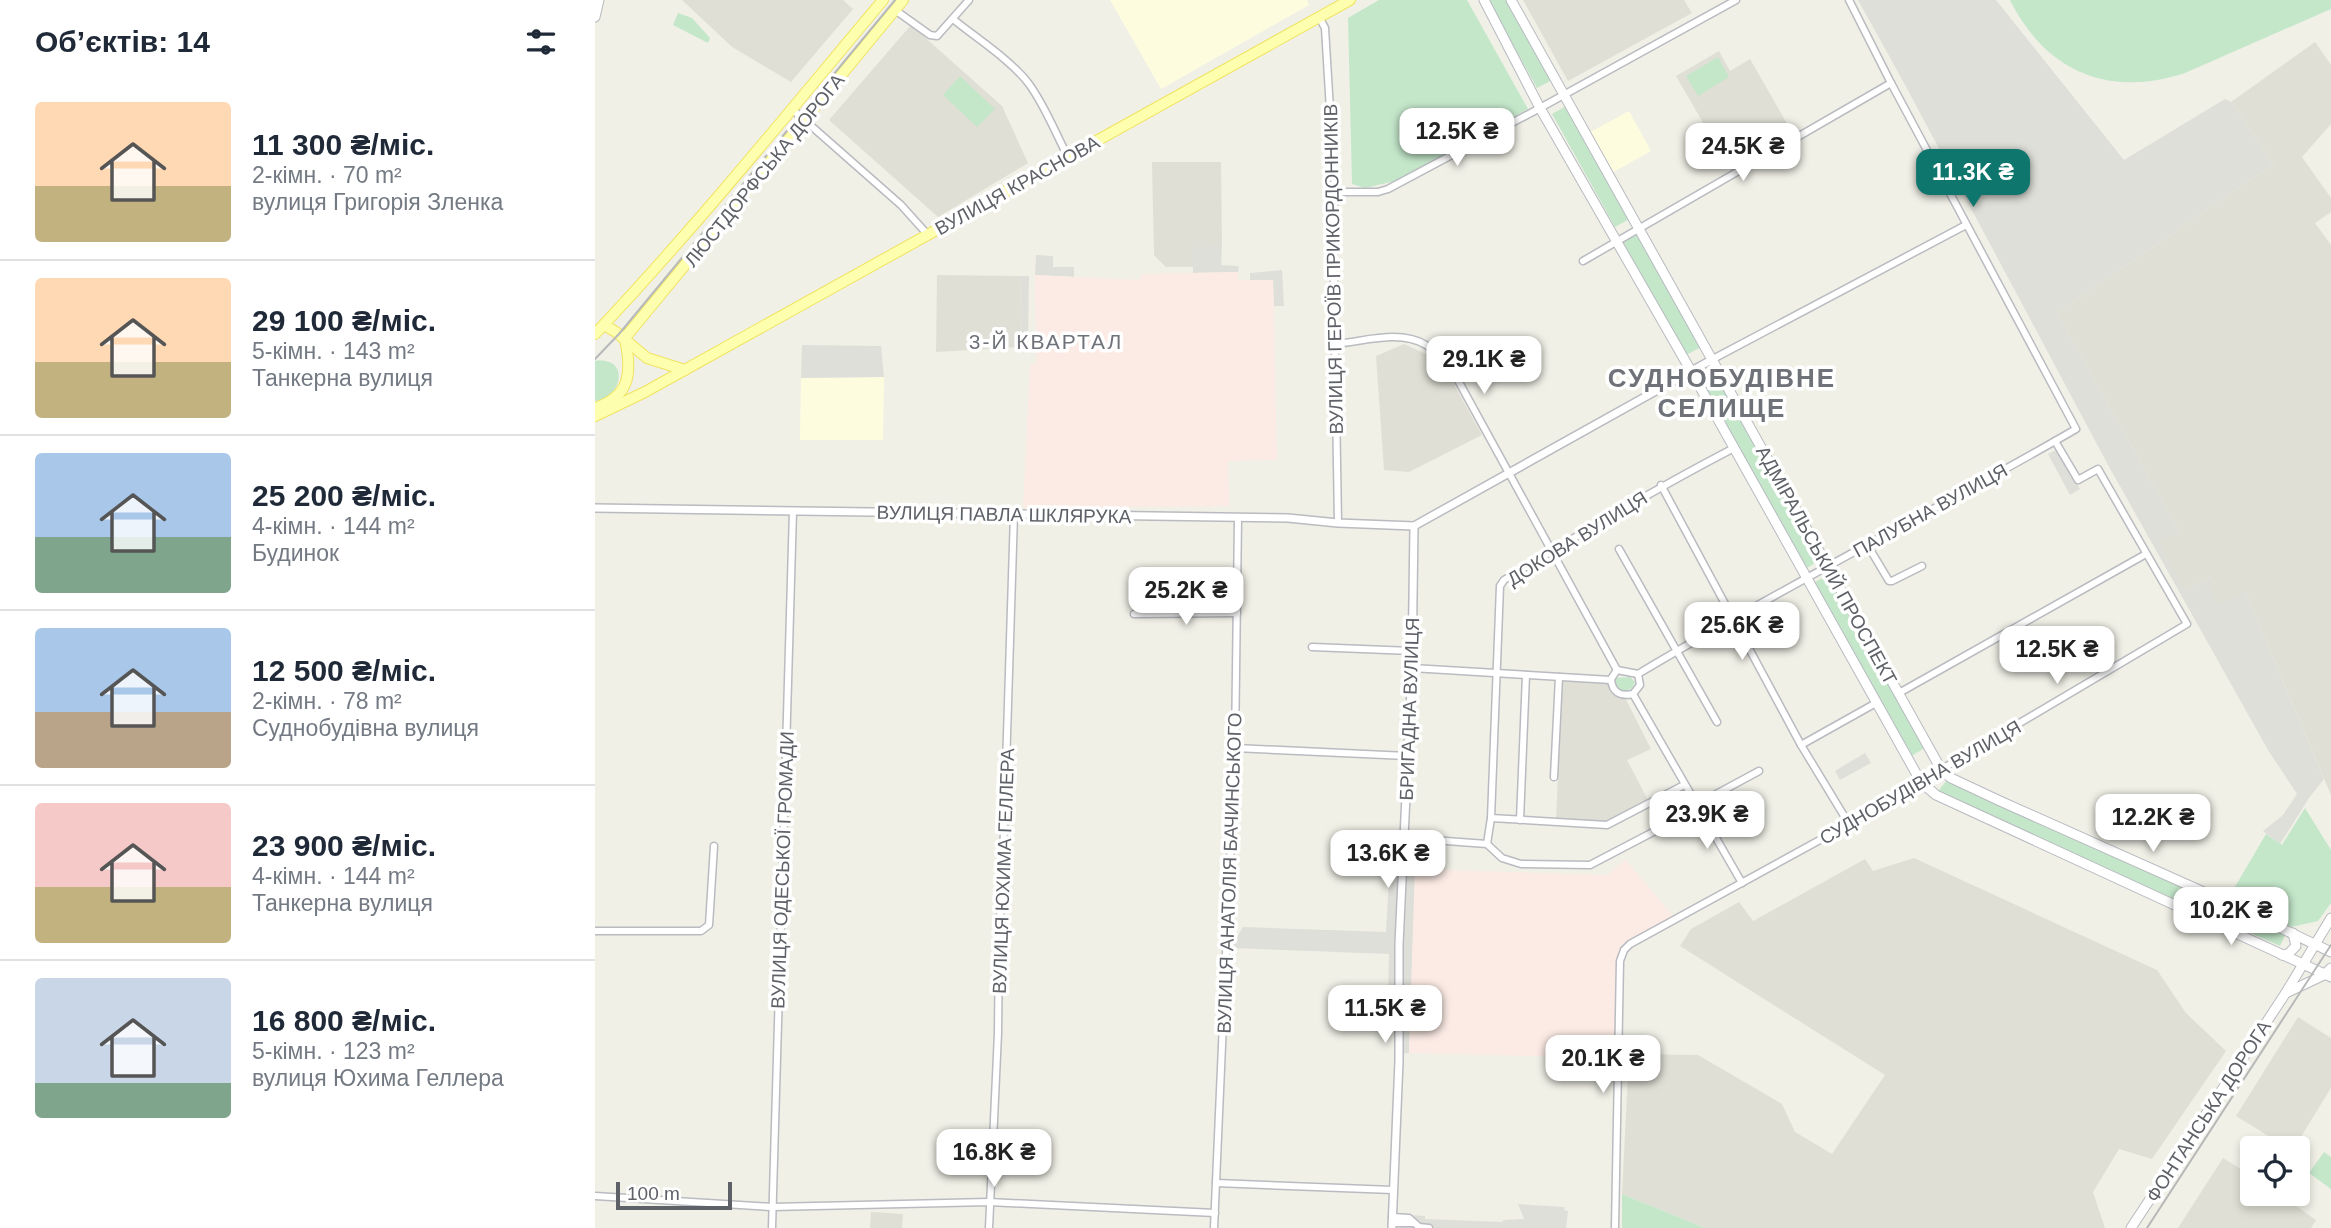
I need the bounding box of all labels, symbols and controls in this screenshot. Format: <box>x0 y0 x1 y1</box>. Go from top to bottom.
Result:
icon: filters <box>522 23 560 61</box>
text: Об’єктів: 14 <box>35 25 210 58</box>
street label: ЛЮСТДОРФСЬКА ДОРОГА <box>680 70 849 271</box>
street label: ВУЛИЦЯ ГЕРОЇВ ПРИКОРДОННИКІВ <box>1320 103 1347 434</box>
pin: 12.5K ₴ <box>1392 108 1522 168</box>
text: 12.5K ₴ <box>1415 118 1499 144</box>
pin: 24.5K ₴ <box>1678 124 1808 183</box>
text: 11 300 ₴/міс. <box>252 128 434 161</box>
icon: home <box>91 130 175 214</box>
street label: ВУЛИЦЯ КРАСНОВА <box>932 131 1103 239</box>
text: 24.5K ₴ <box>1701 133 1785 159</box>
pin: 11.3K ₴ <box>1908 150 2038 209</box>
text: 11.3K ₴ <box>1932 159 2014 185</box>
text: 2-кімн. · 70 m² <box>252 162 402 188</box>
text: вулиця Григорія Зленка <box>252 189 503 215</box>
text: 29 100 ₴/міс. <box>252 304 436 337</box>
icon: home <box>91 306 175 390</box>
district label: 3-Й КВАРТАЛ <box>969 330 1123 353</box>
pin: 29.1K ₴ <box>1419 336 1549 396</box>
text: 5-кімн. · 143 m² <box>252 338 415 364</box>
text: 29.1K ₴ <box>1442 346 1526 372</box>
district label: СУДНОБУДІВНЕ СЕЛИЩЕ <box>1608 363 1836 423</box>
text: Танкерна вулиця <box>252 365 433 391</box>
street label: АДМІРАЛЬСЬКИЙ ПРОСПЕКТ <box>1752 442 1901 689</box>
street label: ПАЛУБНА ВУЛИЦЯ <box>1850 459 2011 562</box>
text: 25 200 ₴/міс. <box>252 479 436 512</box>
icon: home <box>91 481 175 565</box>
street label: ДОКОВА ВУЛИЦЯ <box>1504 487 1651 590</box>
street label: ВУЛИЦЯ ПАВЛА ШКЛЯРУКА <box>877 502 1132 527</box>
text: 4-кімн. · 144 m² <box>252 513 415 539</box>
text: Будинок <box>252 540 339 566</box>
pin: 25.2K ₴ <box>1121 568 1251 627</box>
text: 25.2K ₴ <box>1144 577 1228 603</box>
pin: 25.6K ₴ <box>1677 602 1807 662</box>
text: 25.6K ₴ <box>1700 612 1784 638</box>
street label: БРИГАДНА ВУЛИЦЯ <box>1396 617 1423 801</box>
pin: 12.5K ₴ <box>1992 626 2122 686</box>
text: 12.5K ₴ <box>2015 636 2099 662</box>
text: 12 500 ₴/міс. <box>252 654 436 687</box>
icon: home <box>91 656 175 740</box>
text: 2-кімн. · 78 m² <box>252 688 402 714</box>
street label: ВУЛИЦЯ АНАТОЛІЯ БАЧИНСЬКОГО <box>1213 712 1246 1034</box>
text: Суднобудівна вулиця <box>252 715 479 741</box>
street label: СУДНОБУДІВНА ВУЛИЦЯ <box>1816 716 2025 849</box>
street label: ВУЛИЦЯ ОДЕСЬКОЇ ГРОМАДИ <box>767 731 798 1009</box>
street label: ВУЛИЦЯ ЮХИМА ГЕЛЛЕРА <box>989 748 1018 994</box>
pin: 23.9K ₴ <box>1642 792 1772 851</box>
pin: 12.2K ₴ <box>2088 794 2218 854</box>
text: 23.9K ₴ <box>1665 801 1749 827</box>
text: 12.2K ₴ <box>2111 804 2195 830</box>
text: 23 900 ₴/міс. <box>252 829 436 862</box>
pin: 13.6K ₴ <box>1323 830 1453 890</box>
icon: home <box>91 831 175 915</box>
text: 13.6K ₴ <box>1346 840 1430 866</box>
text: 4-кімн. · 144 m² <box>252 863 415 889</box>
pin: 10.2K ₴ <box>2166 888 2296 947</box>
text: Танкерна вулиця <box>252 890 433 916</box>
text: 10.2K ₴ <box>2189 897 2273 923</box>
pin: 11.5K ₴ <box>1320 986 1450 1045</box>
text: 11.5K ₴ <box>1344 995 1426 1021</box>
text: 16 800 ₴/міс. <box>252 1004 436 1037</box>
icon: home <box>91 1006 175 1090</box>
street label: ФОНТАНСЬКА ДОРОГА <box>2142 1016 2275 1206</box>
pin: 20.1K ₴ <box>1538 1036 1668 1095</box>
text: 5-кімн. · 123 m² <box>252 1038 415 1064</box>
text: 20.1K ₴ <box>1561 1045 1645 1071</box>
text: вулиця Юхима Геллера <box>252 1065 504 1091</box>
pin: 16.8K ₴ <box>929 1130 1059 1189</box>
map controls <box>2240 1136 2310 1206</box>
button: locate <box>2240 1136 2310 1206</box>
text: 16.8K ₴ <box>952 1139 1036 1165</box>
scale bar <box>616 1179 731 1211</box>
text: 100 m <box>627 1183 680 1204</box>

